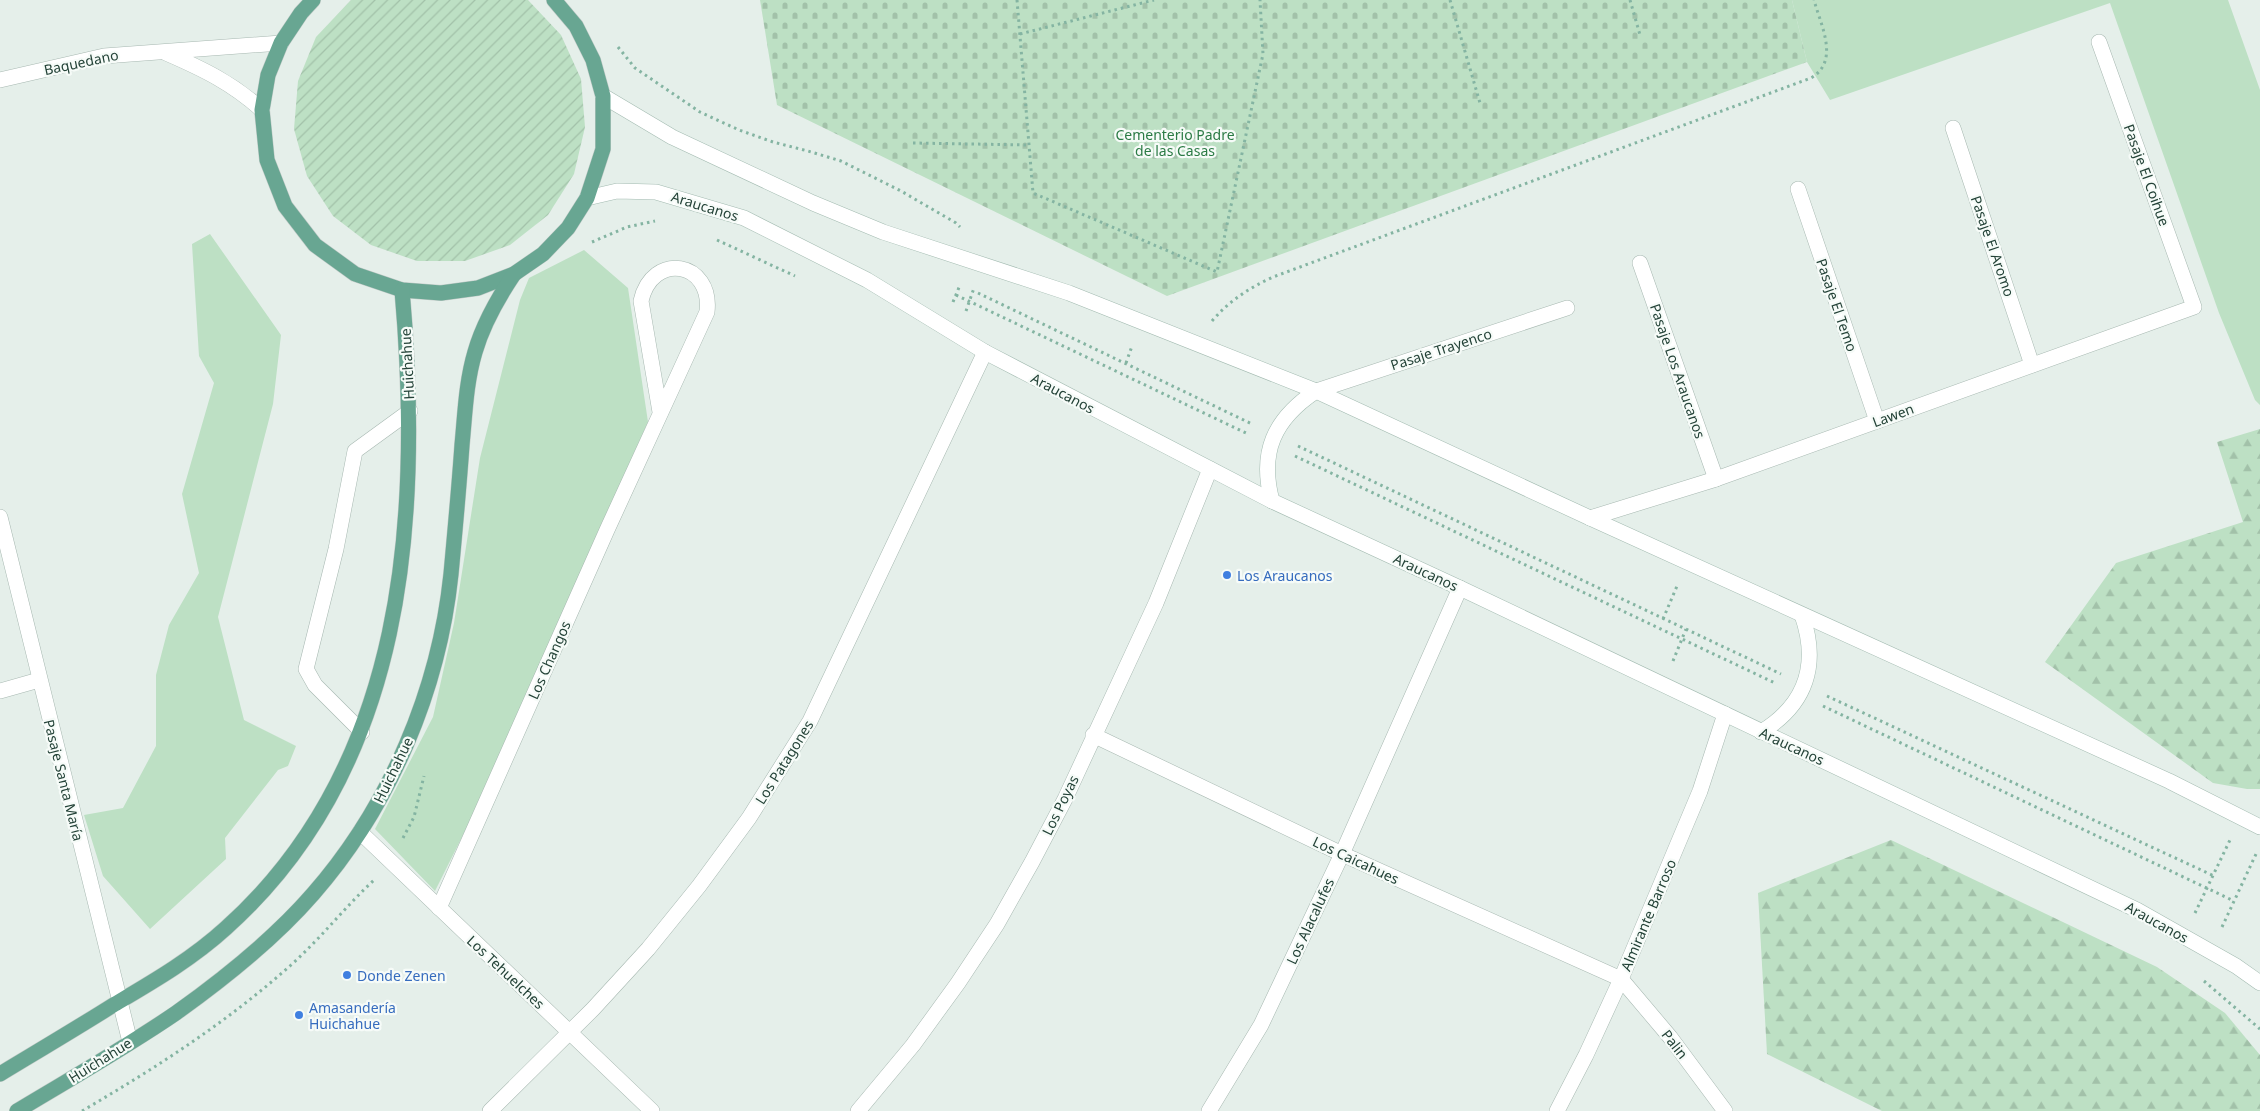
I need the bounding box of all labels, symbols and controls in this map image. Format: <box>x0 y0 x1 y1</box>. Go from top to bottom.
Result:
street label: Baquedano <box>42 45 120 79</box>
street label: Pasaje El Coihue <box>2120 121 2174 229</box>
park label: Cementerio Padre de las Casas <box>1115 125 1235 160</box>
street label: Araucanos <box>669 187 741 225</box>
street label: Pasaje El Aromo <box>1967 193 2019 299</box>
street label: Pasaje El Temo <box>1812 256 1862 354</box>
street label: Pasaje Los Araucanos <box>1646 301 1710 441</box>
street label: Pasaje Trayenco <box>1388 324 1494 374</box>
street label: Huichahue <box>396 328 418 400</box>
street label: Araucanos <box>1028 368 1098 418</box>
street label: Lawen <box>1870 399 1916 431</box>
street label: Araucanos <box>1391 549 1462 595</box>
place label: Los Araucanos <box>1237 566 1333 585</box>
marker: Los Araucanos <box>1221 569 1233 581</box>
street label: Los Changos <box>523 618 575 702</box>
street label: Los Patagones <box>751 716 818 808</box>
street label: Pasaje Santa María <box>40 717 88 843</box>
street label: Araucanos <box>1757 723 1828 769</box>
street label: Huichahue <box>369 734 417 806</box>
street label: Los Poyas <box>1037 772 1083 838</box>
street label: Los Caicahues <box>1310 832 1402 888</box>
street label: Almirante Barroso <box>1616 856 1680 974</box>
street label: Los Alacalufes <box>1282 875 1338 967</box>
street label: Araucanos <box>2122 897 2192 947</box>
street label: Los Tehuelches <box>463 931 549 1013</box>
place label: Donde Zenen <box>357 966 446 985</box>
marker: Donde Zenen <box>341 969 353 981</box>
place label: Amasandería Huichahue <box>309 998 396 1033</box>
marker: Amasandería Huichahue <box>293 1009 305 1021</box>
street label: Palin <box>1658 1025 1692 1063</box>
street label: Huichahue <box>65 1033 135 1087</box>

